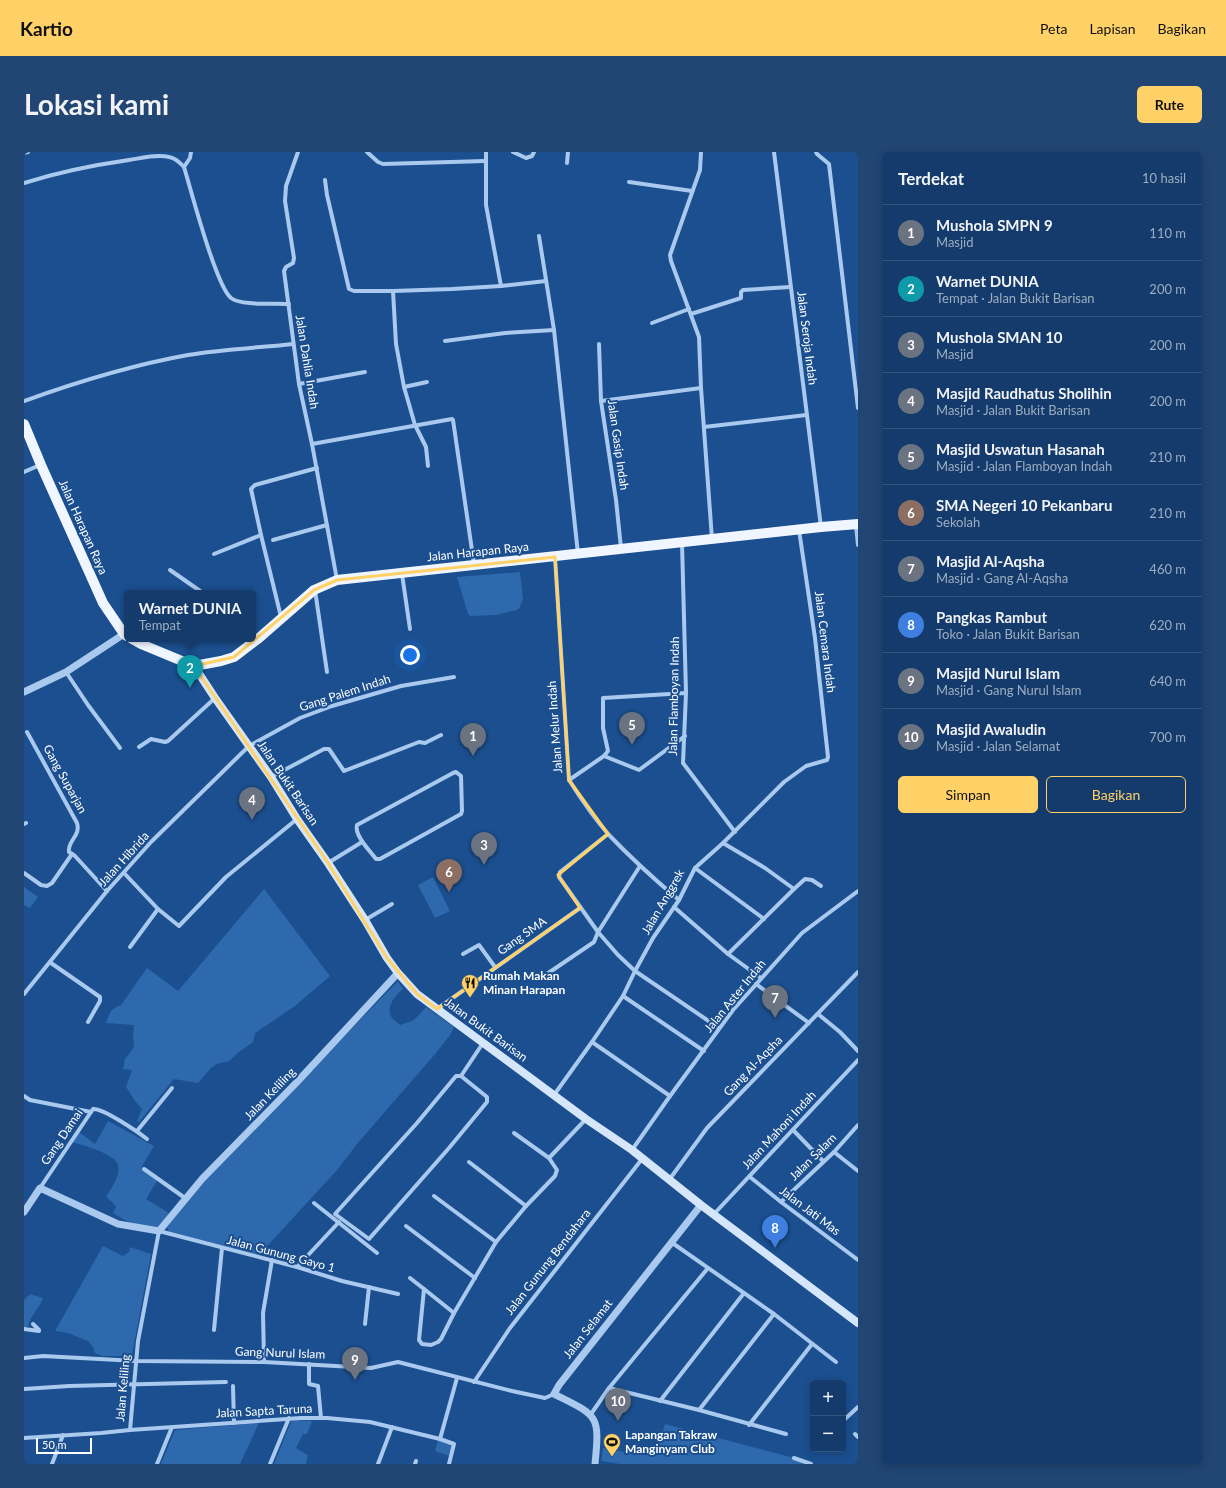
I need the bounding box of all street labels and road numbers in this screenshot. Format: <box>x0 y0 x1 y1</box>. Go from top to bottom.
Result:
street label: Jalan Seroja Indah <box>794 290 821 386</box>
street label: Jalan Dahlia Indah <box>293 314 322 410</box>
street label: Jalan Gasip Indah <box>605 399 632 491</box>
street label: Jalan Harapan Raya <box>56 477 111 577</box>
street label: Jalan Harapan Raya <box>426 539 530 564</box>
street label: Jalan Cemara Indah <box>812 590 839 694</box>
street label: Jalan Flamboyan Indah <box>665 636 682 756</box>
street label: Gang Palem Indah <box>297 671 392 714</box>
street label: Jalan Melur Indah <box>544 680 565 774</box>
street label: Jalan Bukit Barisan <box>255 738 322 828</box>
street label: Gang Suparjan <box>40 742 91 816</box>
street label: Jalan Hibrida <box>95 828 152 889</box>
street label: Jalan Anggrek <box>638 866 688 937</box>
street label: Gang SMA <box>494 913 550 958</box>
street label: Jalan Aster Indah <box>701 956 769 1035</box>
street label: Jalan Bukit Barisan <box>442 995 531 1065</box>
street label: Gang Al-Aqsha <box>720 1032 785 1099</box>
street label: Jalan Keliling <box>241 1064 299 1123</box>
street label: Jalan Mahoni Indah <box>738 1087 819 1172</box>
street label: Gang Damai <box>37 1106 86 1168</box>
street label: Jalan Salam <box>786 1130 839 1183</box>
street label: Jalan Jati Mas <box>777 1183 844 1238</box>
street label: Jalan Gunung Bendahara <box>502 1206 594 1318</box>
street label: Jalan Gunung Gayo 1 <box>225 1232 337 1275</box>
street label: Jalan Selamat <box>560 1296 616 1361</box>
street label: Gang Nurul Islam <box>235 1343 326 1362</box>
street label: Jalan Keliling <box>112 1354 133 1422</box>
street label: Jalan Sapta Taruna <box>215 1400 313 1421</box>

